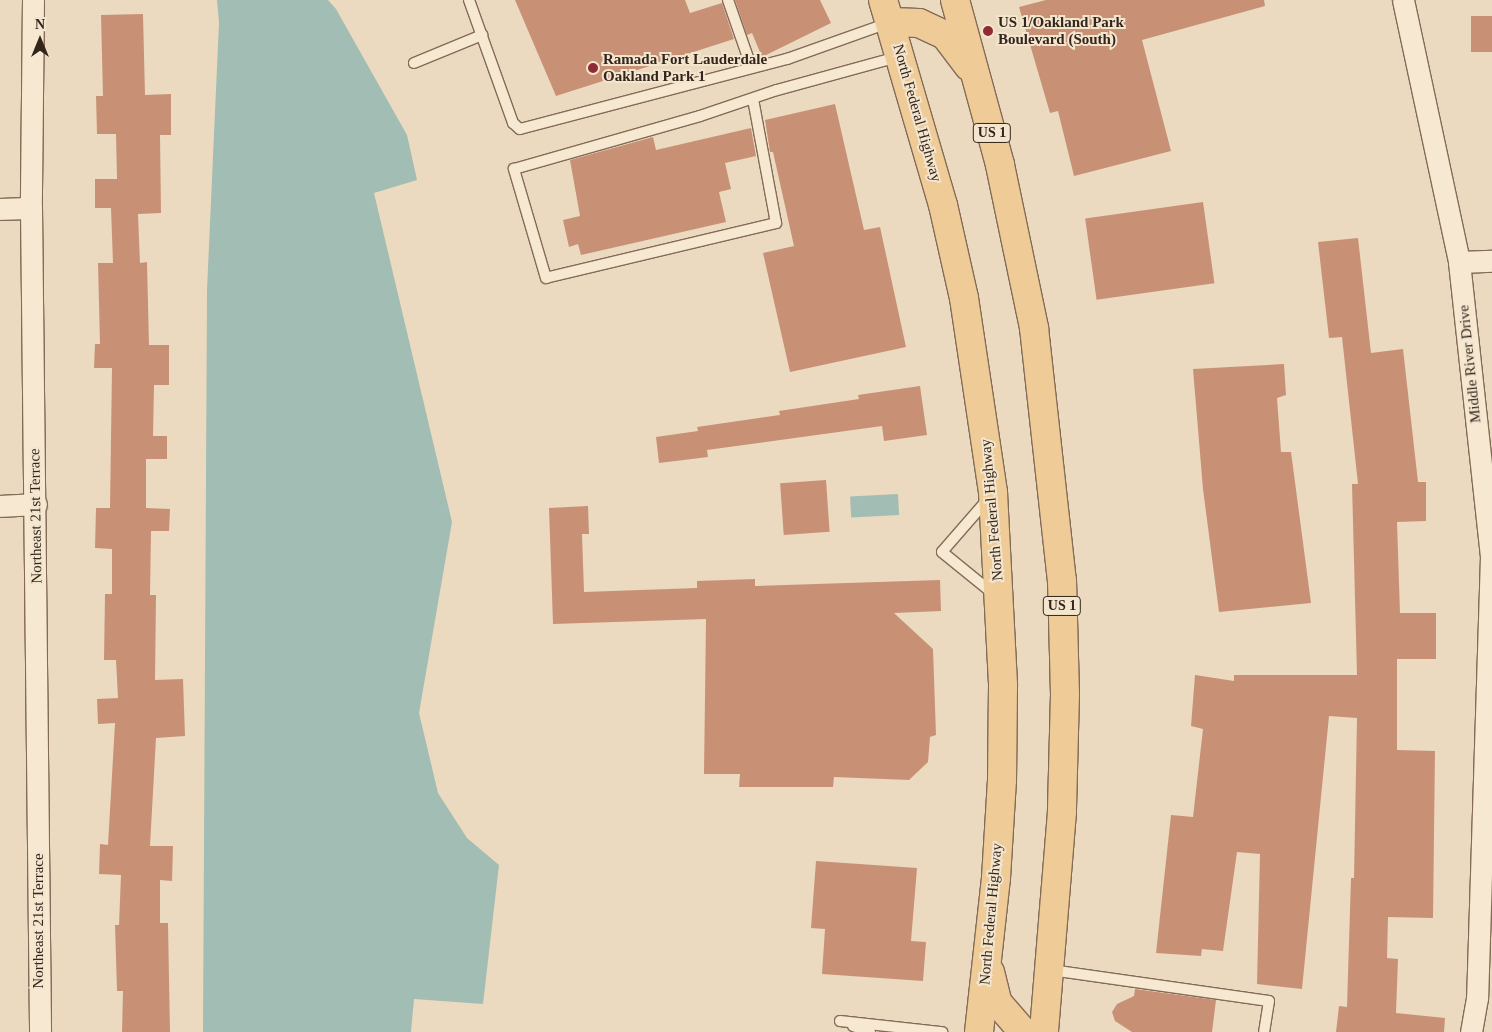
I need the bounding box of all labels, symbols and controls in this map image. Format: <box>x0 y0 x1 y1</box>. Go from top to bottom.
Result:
place label: US 1/Oakland Park Boulevard (South) <box>998 13 1124 48</box>
north arrow <box>15 15 65 65</box>
text: N <box>35 17 45 32</box>
marker: US 1/Oakland Park Boulevard (South) <box>982 25 994 37</box>
street label: North Federal Highway <box>889 42 945 184</box>
place label: Ramada Fort Lauderdale Oakland Park 1 <box>603 50 767 85</box>
marker: Ramada Fort Lauderdale Oakland Park 1 <box>587 62 599 74</box>
road number: US 1 <box>972 122 1012 144</box>
street label: Middle River Drive <box>1455 304 1485 424</box>
street label: North Federal Highway <box>977 438 1007 582</box>
street label: Northeast 21st Terrace <box>26 448 46 584</box>
road number: US 1 <box>1042 594 1082 618</box>
street label: North Federal Highway <box>976 842 1006 986</box>
street label: Northeast 21st Terrace <box>30 853 48 989</box>

